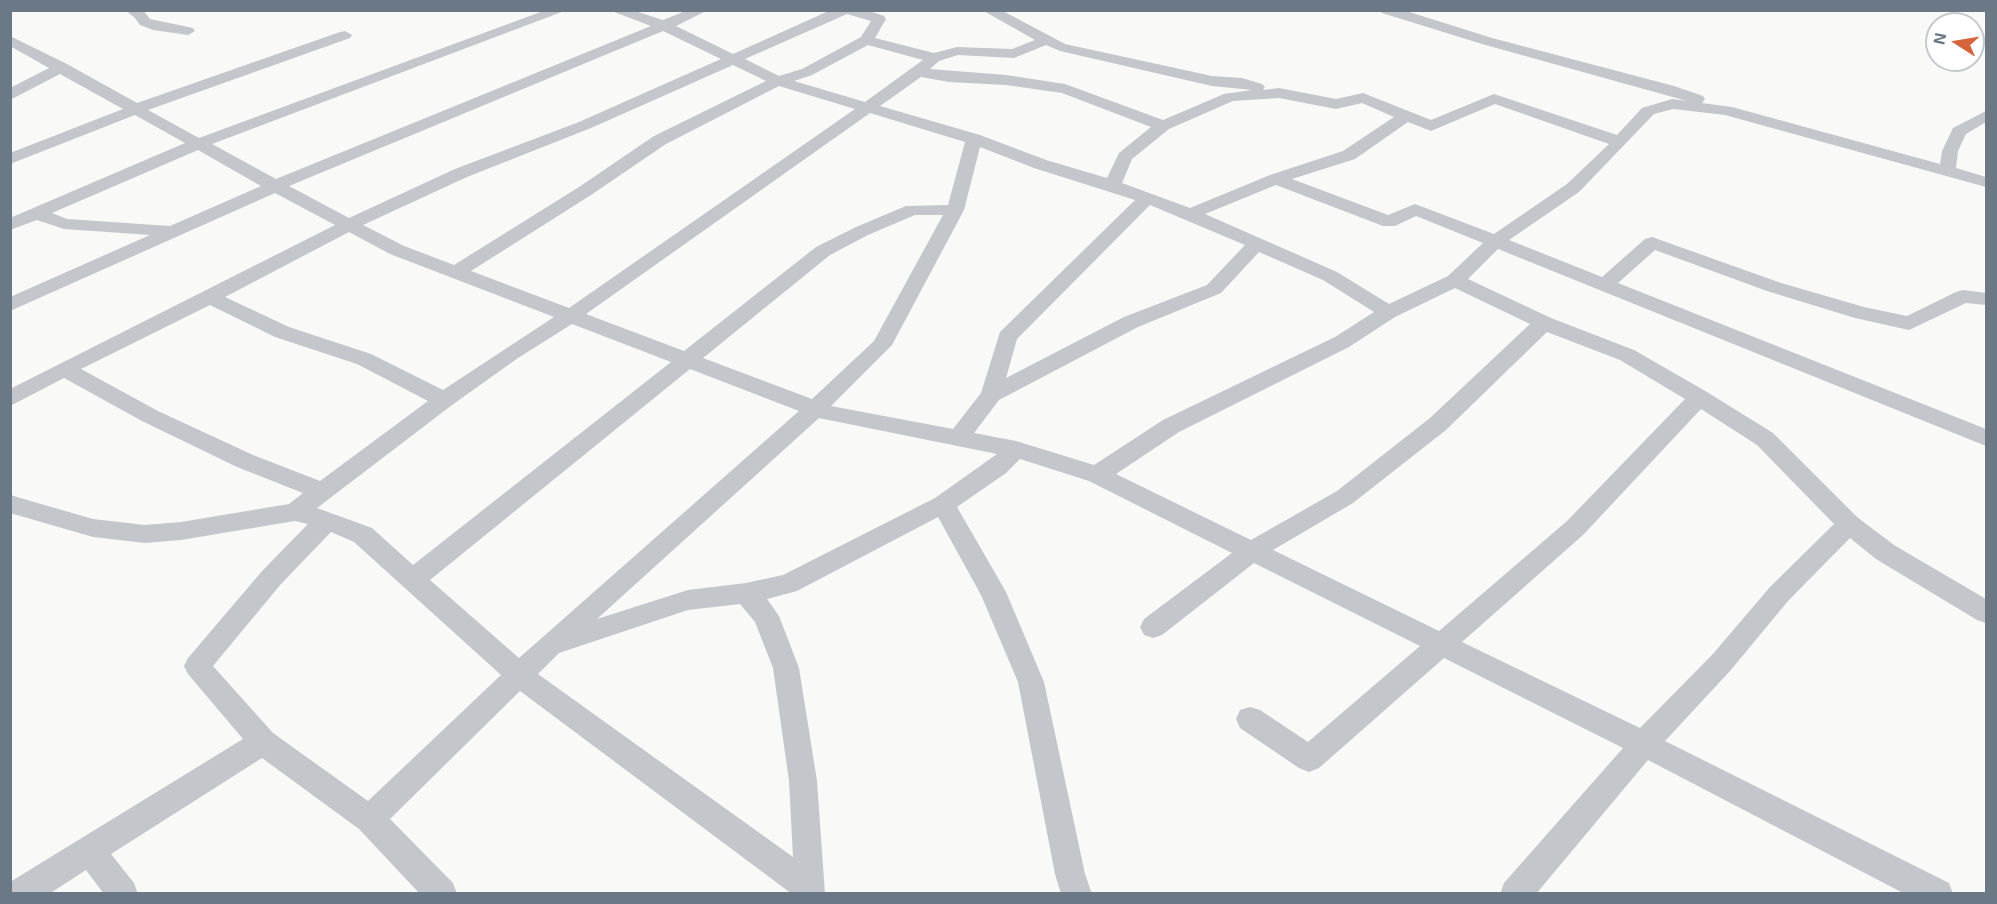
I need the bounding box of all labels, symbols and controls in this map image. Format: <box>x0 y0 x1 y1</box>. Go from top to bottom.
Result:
north arrow <box>1925 12 1985 72</box>
text: N <box>1928 31 1949 46</box>

